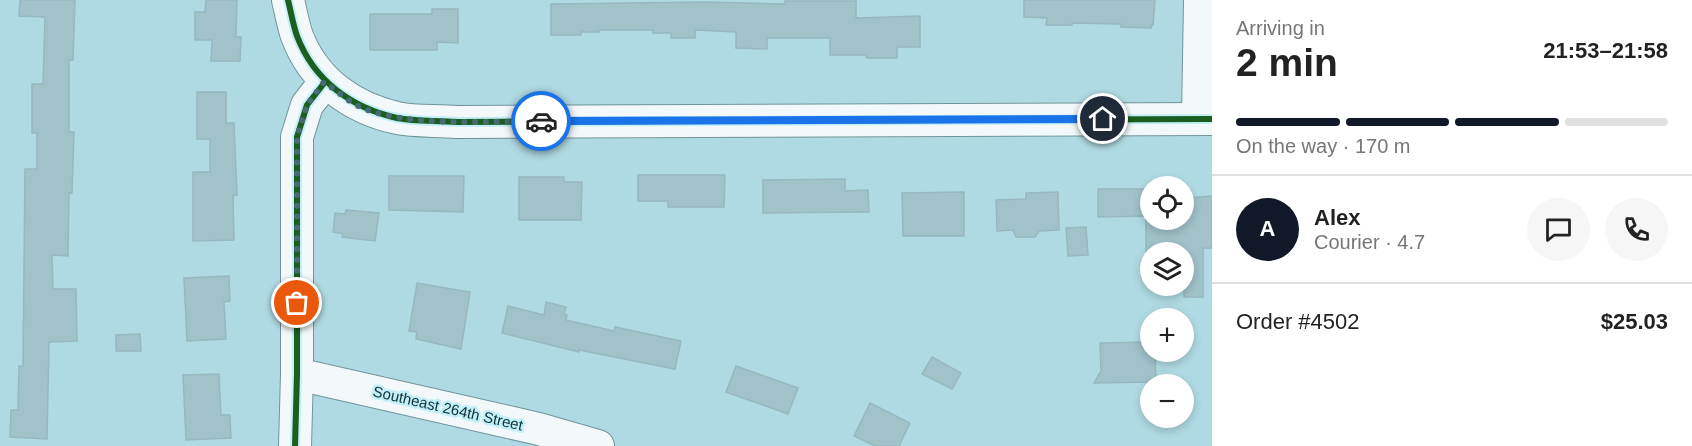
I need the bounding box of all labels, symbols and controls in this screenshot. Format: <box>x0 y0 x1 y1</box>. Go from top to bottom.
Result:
text: Arriving in <box>1236 17 1325 39</box>
text: 21:53–21:58 <box>1543 38 1668 63</box>
text: 2 min <box>1236 41 1338 84</box>
courier <box>511 91 571 151</box>
pin <box>1077 93 1128 144</box>
icon: home <box>1086 102 1119 135</box>
icon: car <box>525 105 558 138</box>
text: On the way · 170 m <box>1236 135 1411 157</box>
map controls <box>1140 176 1194 428</box>
button: locate <box>1140 176 1194 230</box>
button: chat <box>1527 198 1590 261</box>
button: phone <box>1605 198 1668 261</box>
text: Alex <box>1314 205 1360 230</box>
text: A <box>1260 216 1275 241</box>
text: Courier · 4.7 <box>1314 231 1425 253</box>
button: layers <box>1140 242 1194 296</box>
pin <box>271 277 322 328</box>
icon: bag <box>280 286 313 319</box>
button: + <box>1140 308 1194 362</box>
text: Order #4502 <box>1236 309 1360 334</box>
text: $25.03 <box>1601 309 1668 334</box>
button: − <box>1140 374 1194 428</box>
street label: Southeast 264th Street <box>371 382 525 434</box>

